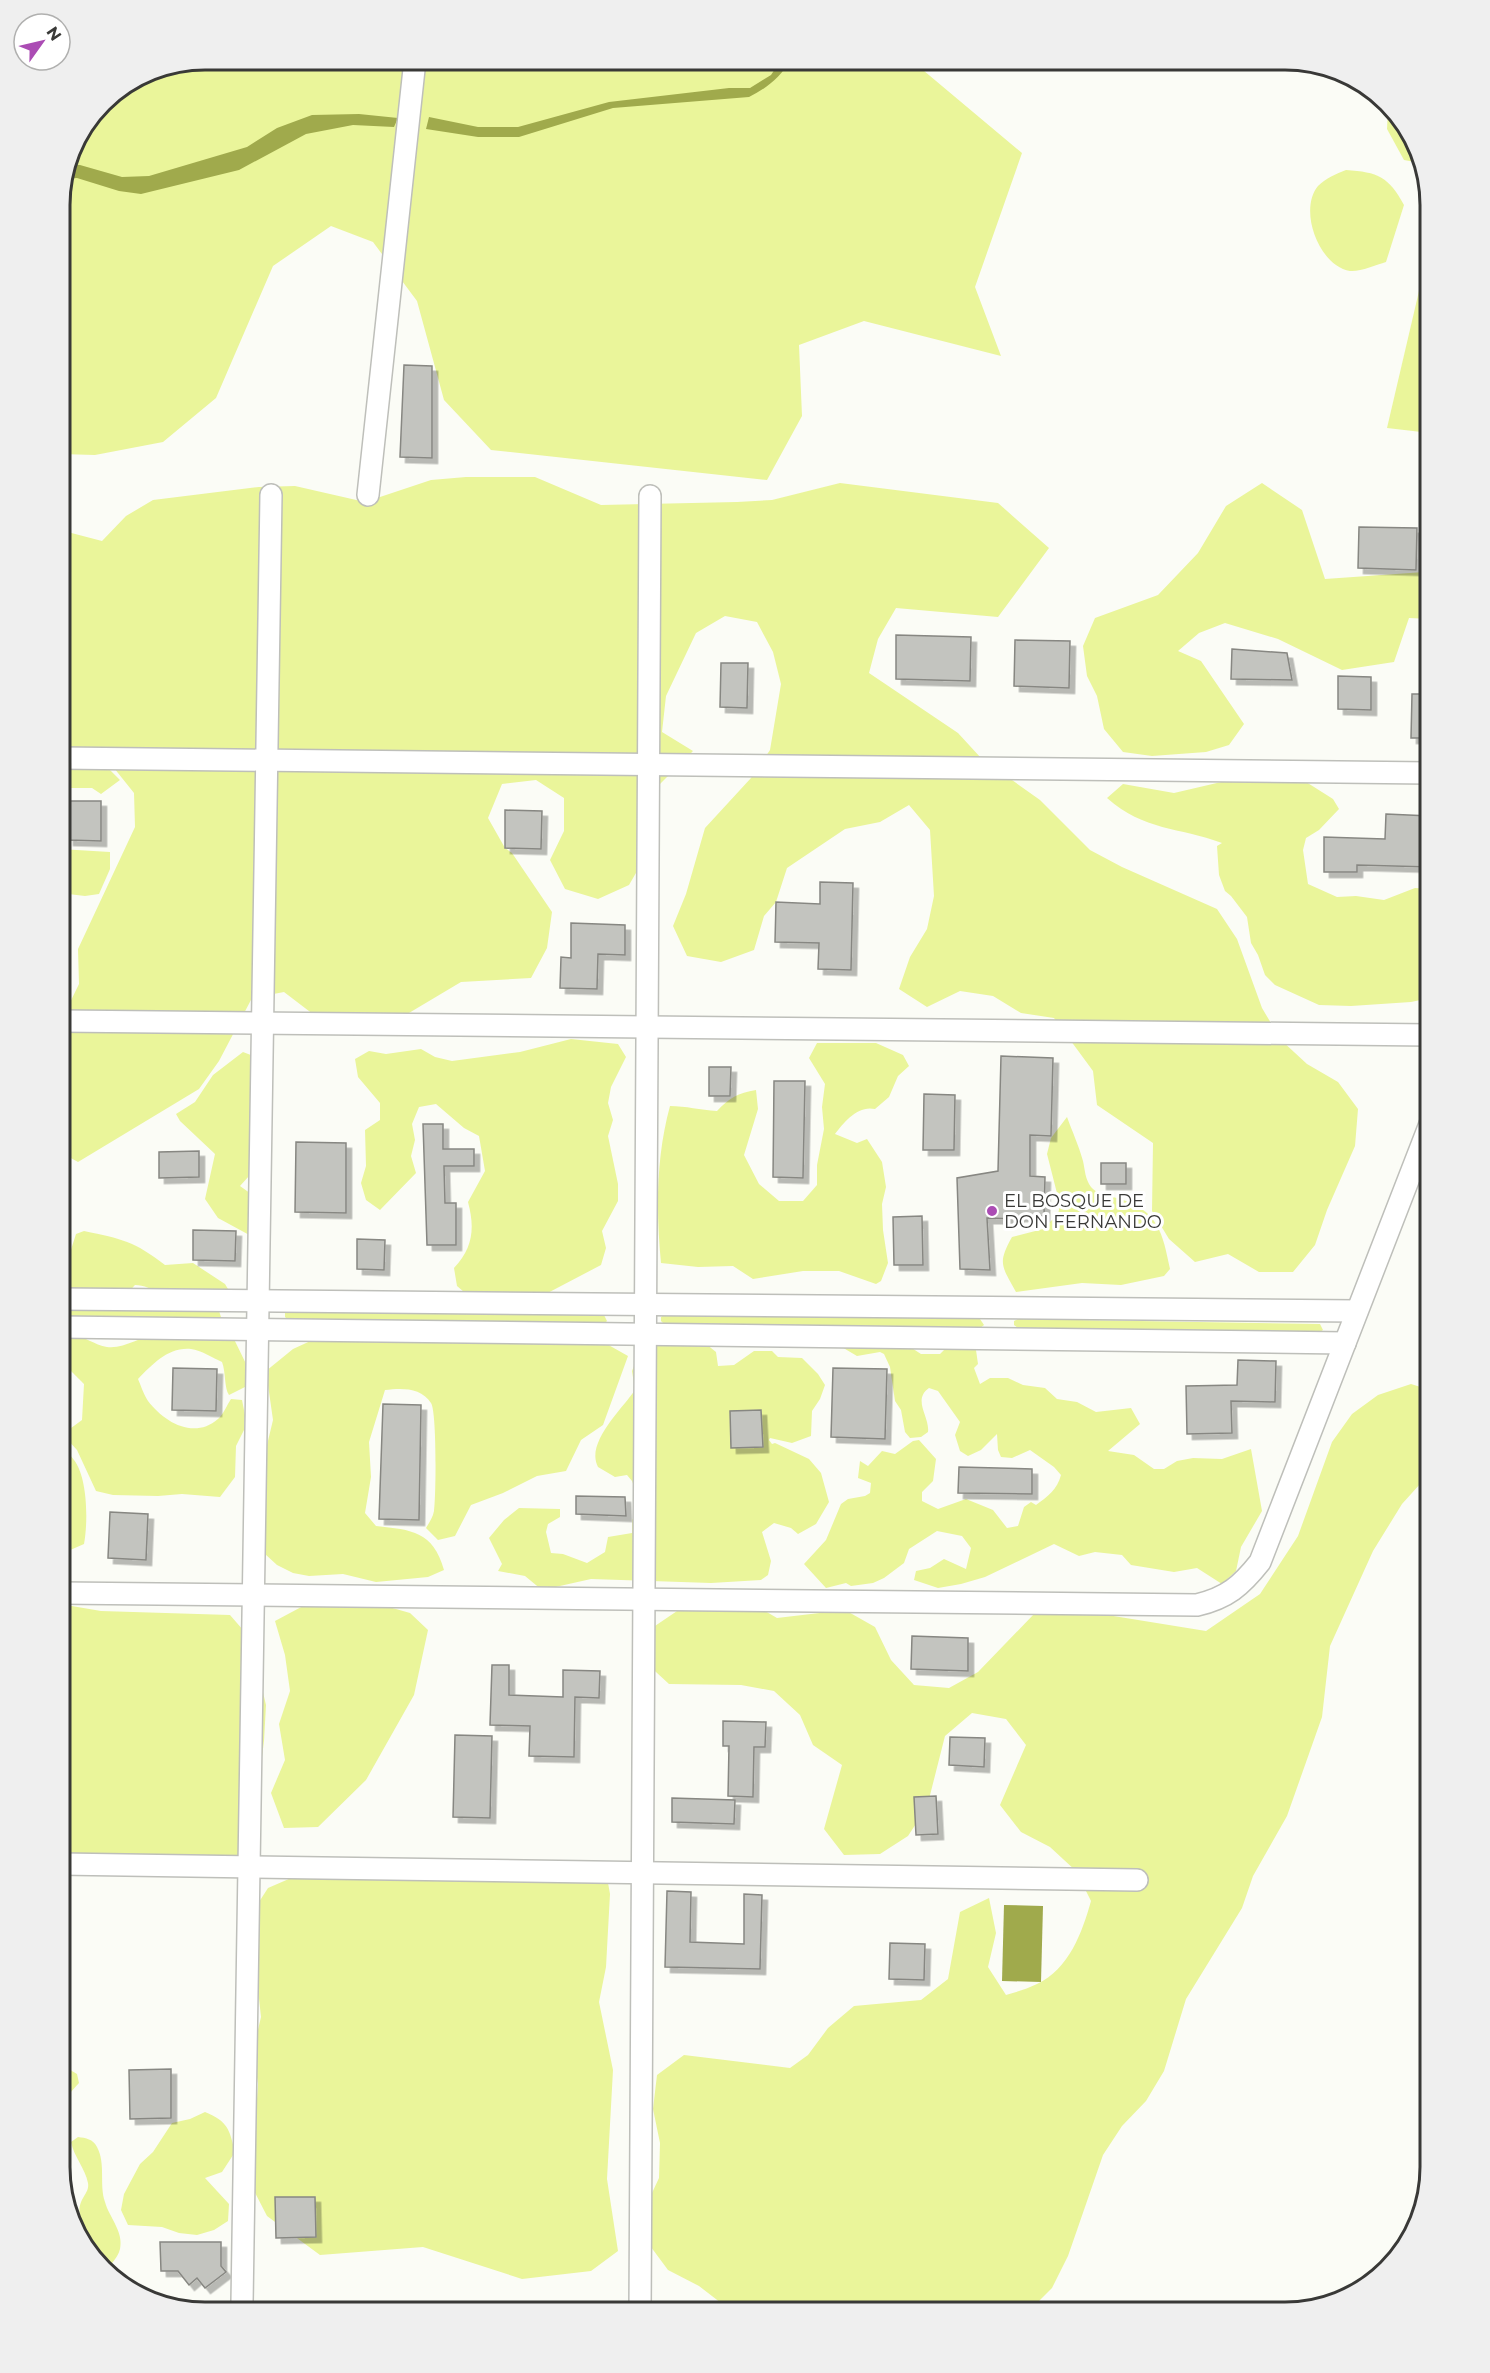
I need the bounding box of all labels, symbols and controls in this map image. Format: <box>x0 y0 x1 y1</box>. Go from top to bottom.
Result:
north arrow <box>12 12 72 72</box>
text: N <box>43 23 66 45</box>
place label: EL BOSQUE DE DON FERNANDO <box>1004 1190 1162 1233</box>
marker: EL BOSQUE DE DON FERNANDO <box>985 1204 999 1218</box>

